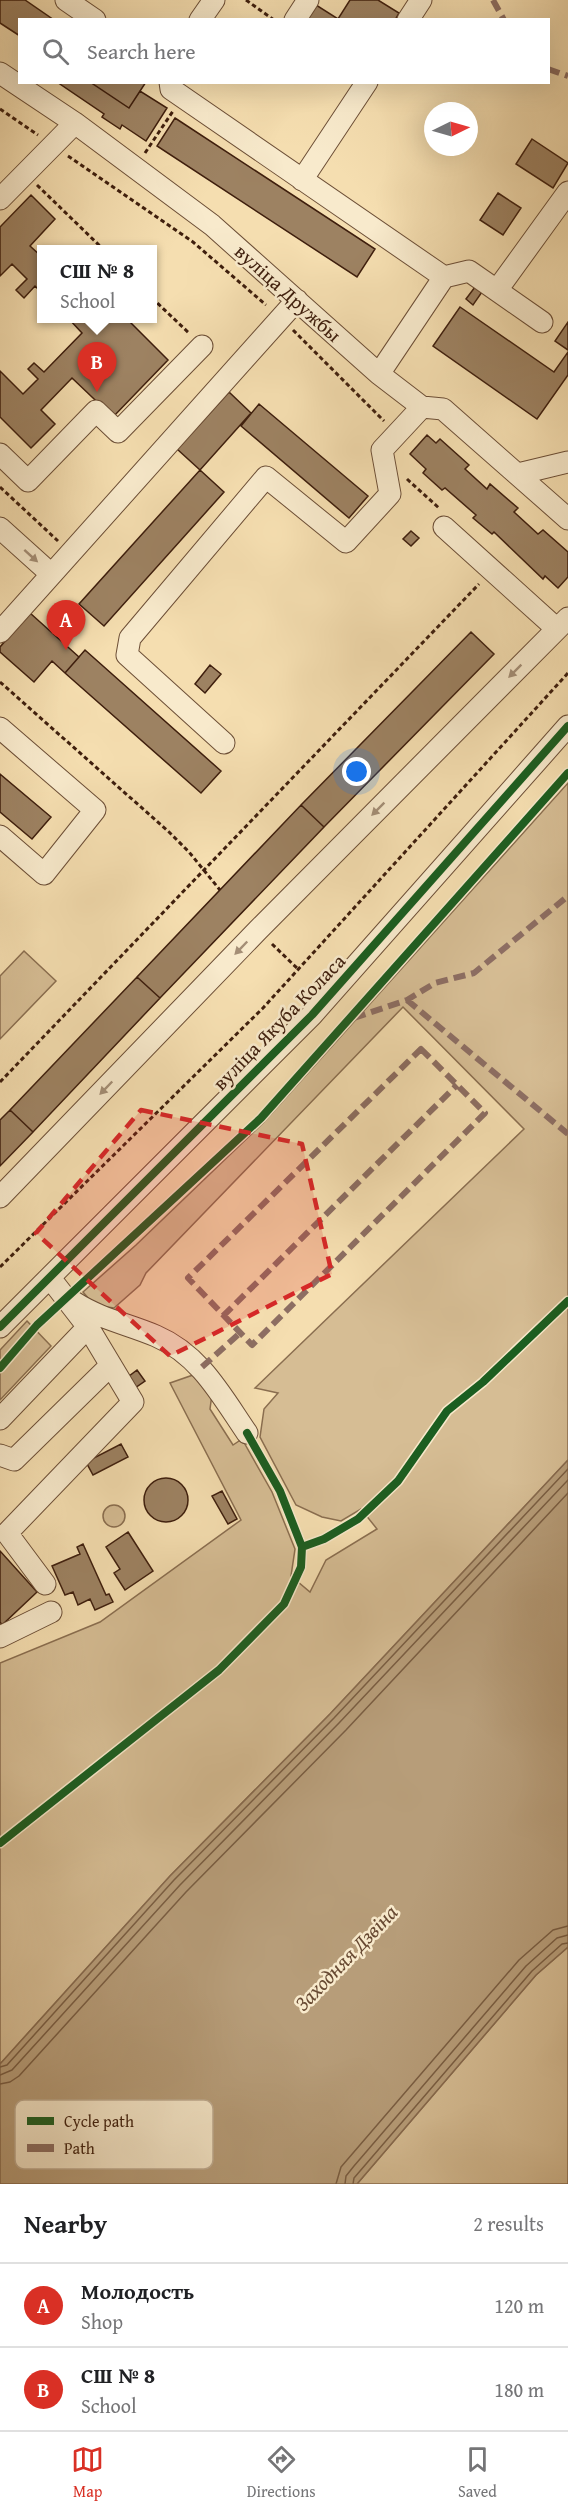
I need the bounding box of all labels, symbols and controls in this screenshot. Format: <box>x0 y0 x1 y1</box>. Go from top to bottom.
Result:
search box <box>18 18 550 84</box>
icon: search <box>39 35 72 68</box>
text: Search here <box>87 35 196 67</box>
north arrow <box>424 102 478 156</box>
street label: вуліца Дружбы <box>229 237 348 348</box>
popup <box>37 245 157 323</box>
text: СШ № 8 <box>60 254 134 286</box>
text: School <box>60 286 115 315</box>
pin: B <box>78 342 116 392</box>
one-way arrow <box>23 549 38 562</box>
pin: A <box>46 600 86 650</box>
one-way arrow <box>509 663 523 677</box>
your location <box>342 757 371 786</box>
one-way arrow <box>371 801 385 816</box>
one-way arrow <box>234 940 248 955</box>
street label: вуліца Якуба Коласа <box>206 947 352 1096</box>
one-way arrow <box>99 1080 113 1094</box>
water label: Заходняя Дзвіна <box>287 1897 405 2018</box>
legend <box>15 2100 213 2169</box>
text: Cycle path <box>64 2109 134 2133</box>
text: Path <box>64 2136 95 2160</box>
text: Nearby <box>24 2204 107 2243</box>
text: 2 results <box>473 2209 544 2238</box>
text: Молодость <box>81 2275 194 2307</box>
text: A <box>37 2291 50 2320</box>
text: 120 m <box>494 2291 544 2320</box>
text: Shop <box>81 2307 123 2336</box>
text: СШ № 8 <box>81 2359 155 2391</box>
text: B <box>37 2375 50 2404</box>
text: 180 m <box>494 2375 544 2404</box>
text: School <box>81 2391 137 2420</box>
tab: Map <box>71 2443 104 2503</box>
tab: Directions <box>247 2443 316 2503</box>
tab: Saved <box>458 2443 497 2503</box>

